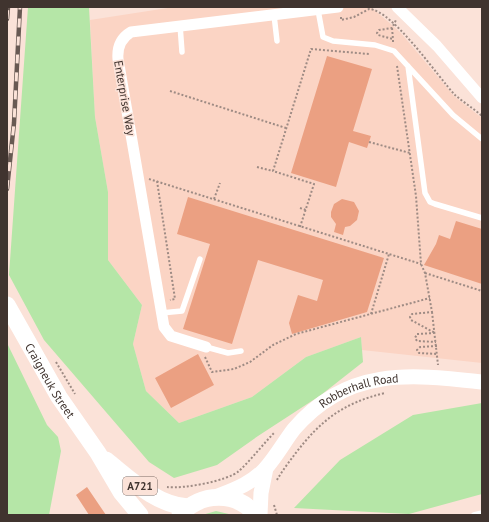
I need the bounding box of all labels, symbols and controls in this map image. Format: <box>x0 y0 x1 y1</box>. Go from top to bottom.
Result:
street label: Enterprise Way <box>111 59 139 137</box>
street label: Craigneuk Street <box>22 340 79 421</box>
street label: Robberhall Road <box>315 370 399 411</box>
road number: A721 <box>123 477 157 495</box>

